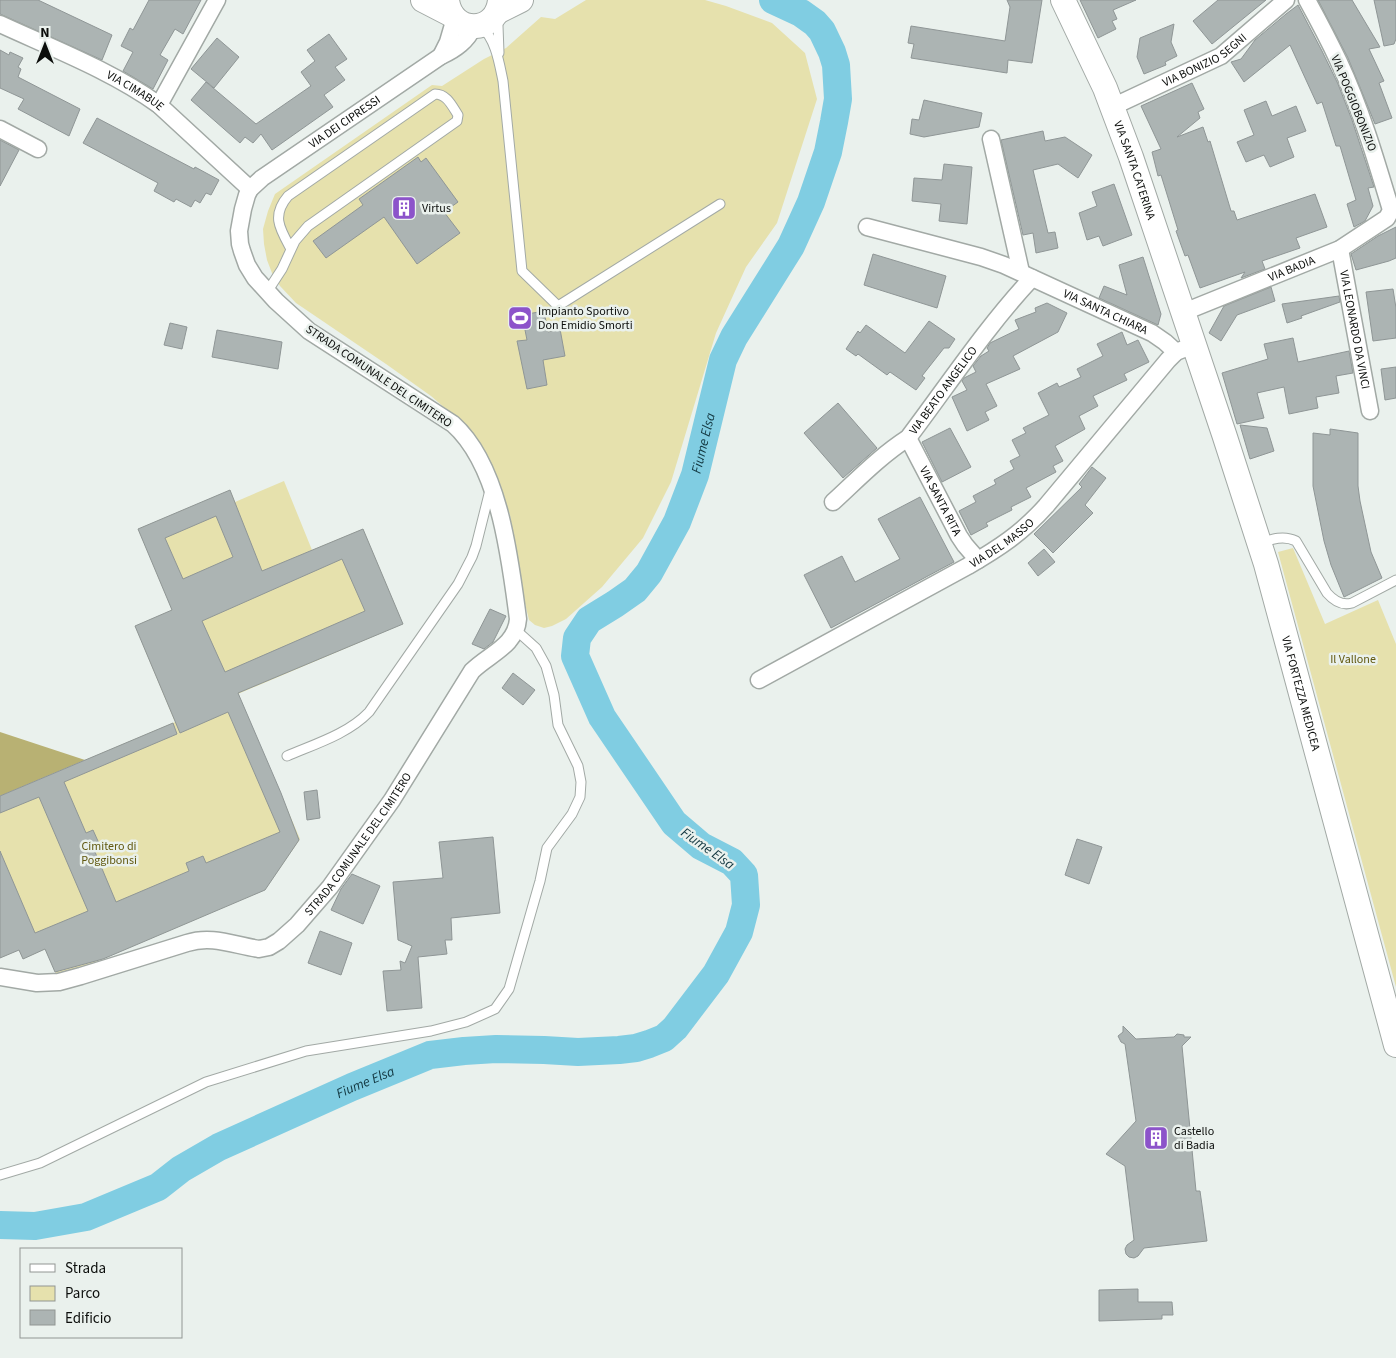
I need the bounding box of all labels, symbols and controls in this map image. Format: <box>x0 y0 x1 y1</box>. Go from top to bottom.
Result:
north arrow <box>20 20 70 70</box>
text: N <box>40 23 50 43</box>
street label: VIA BONIZIO SEGNI <box>1160 29 1251 91</box>
street label: VIA POGGIOBONIZIO <box>1326 52 1381 154</box>
street label: VIA CIMABUE <box>104 67 168 115</box>
street label: VIA DEI CIPRESSI <box>306 92 384 153</box>
street label: VIA SANTA CATERINA <box>1109 119 1160 222</box>
building icon: Virtus <box>391 195 417 221</box>
place label: Virtus <box>422 200 451 217</box>
street label: VIA BADIA <box>1266 252 1318 286</box>
street label: VIA LEONARDO DA VINCI <box>1335 269 1374 391</box>
street label: VIA SANTA CHIARA <box>1060 285 1151 339</box>
place label: Impianto Sportivo Don Emidio Smorti <box>538 303 633 334</box>
sports icon: Impianto Sportivo Don Emidio Smorti <box>507 305 533 331</box>
street label: STRADA COMUNALE DEL CIMITERO <box>302 321 455 432</box>
street label: VIA BEATO ANGELICO <box>905 343 982 438</box>
water label: Fiume Elsa <box>687 410 721 476</box>
street label: VIA SANTA RITA <box>915 463 966 539</box>
street label: VIA DEL MASSO <box>967 514 1038 572</box>
street label: VIA FORTEZZA MEDICEA <box>1277 634 1324 753</box>
park label: Il Vallone <box>1330 651 1376 668</box>
street label: STRADA COMUNALE DEL CIMITERO <box>301 769 416 920</box>
water label: Fiume Elsa <box>676 823 739 875</box>
park label: Cimitero di Poggibonsi <box>81 838 137 869</box>
water label: Fiume Elsa <box>333 1061 398 1104</box>
place label: Castello di Badia <box>1174 1123 1215 1154</box>
building icon: Castello di Badia <box>1143 1125 1169 1151</box>
legend <box>20 1248 182 1338</box>
text: Strada <box>65 1258 106 1279</box>
text: Parco <box>65 1283 100 1304</box>
text: Edificio <box>65 1308 112 1329</box>

